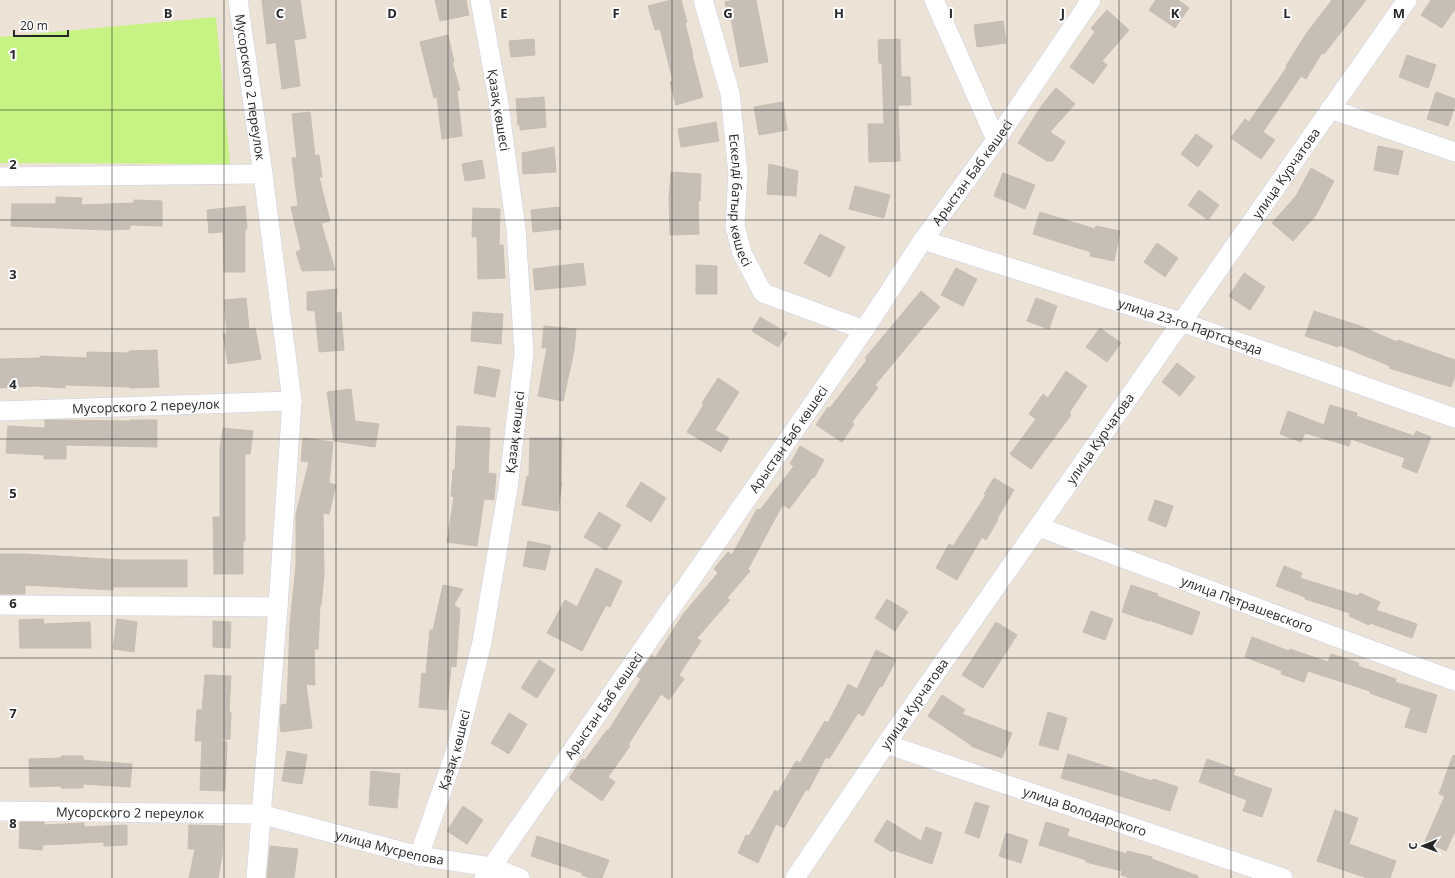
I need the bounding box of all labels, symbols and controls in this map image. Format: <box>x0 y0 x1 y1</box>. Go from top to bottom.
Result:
text: B <box>164 4 173 22</box>
text: C <box>276 4 284 22</box>
text: D <box>387 4 397 22</box>
text: E <box>500 4 508 22</box>
text: F <box>612 4 620 22</box>
text: G <box>723 4 733 22</box>
text: H <box>834 4 844 22</box>
text: I <box>949 4 953 22</box>
text: J <box>1060 4 1065 22</box>
text: K <box>1171 4 1180 22</box>
text: L <box>1283 4 1291 22</box>
text: M <box>1393 4 1405 22</box>
scale bar <box>14 12 68 38</box>
street label: Мусорского 2 переулок <box>231 13 270 162</box>
text: 20 m <box>20 17 48 34</box>
text: 1 <box>9 45 17 63</box>
street label: Қазақ көшесі <box>484 68 514 152</box>
street label: Арыстан Баб көшесі <box>928 116 1016 229</box>
street label: улица Курчатова <box>1248 124 1324 222</box>
street label: Ескелді батыр көшесі <box>725 133 757 270</box>
text: 2 <box>9 155 17 173</box>
text: 3 <box>9 265 17 283</box>
street label: улица 23-го Партсъезда <box>1116 294 1265 359</box>
text: 4 <box>9 375 17 393</box>
street label: Арыстан Баб көшесі <box>745 382 832 496</box>
street label: улица Курчатова <box>1062 389 1138 488</box>
street label: Қазақ көшесі <box>501 390 528 474</box>
street label: Мусорского 2 переулок <box>72 394 220 418</box>
text: 5 <box>9 484 17 502</box>
street label: улица Петрашевского <box>1179 571 1316 637</box>
text: 6 <box>9 594 17 612</box>
street label: Арыстан Баб көшесі <box>560 648 647 763</box>
street label: улица Курчатова <box>876 655 952 753</box>
text: 7 <box>9 704 17 722</box>
street label: Қазақ көшесі <box>434 708 474 792</box>
street label: улица Володарского <box>1021 782 1149 840</box>
street label: Мусорского 2 переулок <box>56 803 204 822</box>
text: 8 <box>9 814 17 832</box>
street label: улица Мусрепова <box>333 825 445 869</box>
north arrow <box>1403 826 1443 866</box>
text: С <box>1405 843 1420 850</box>

